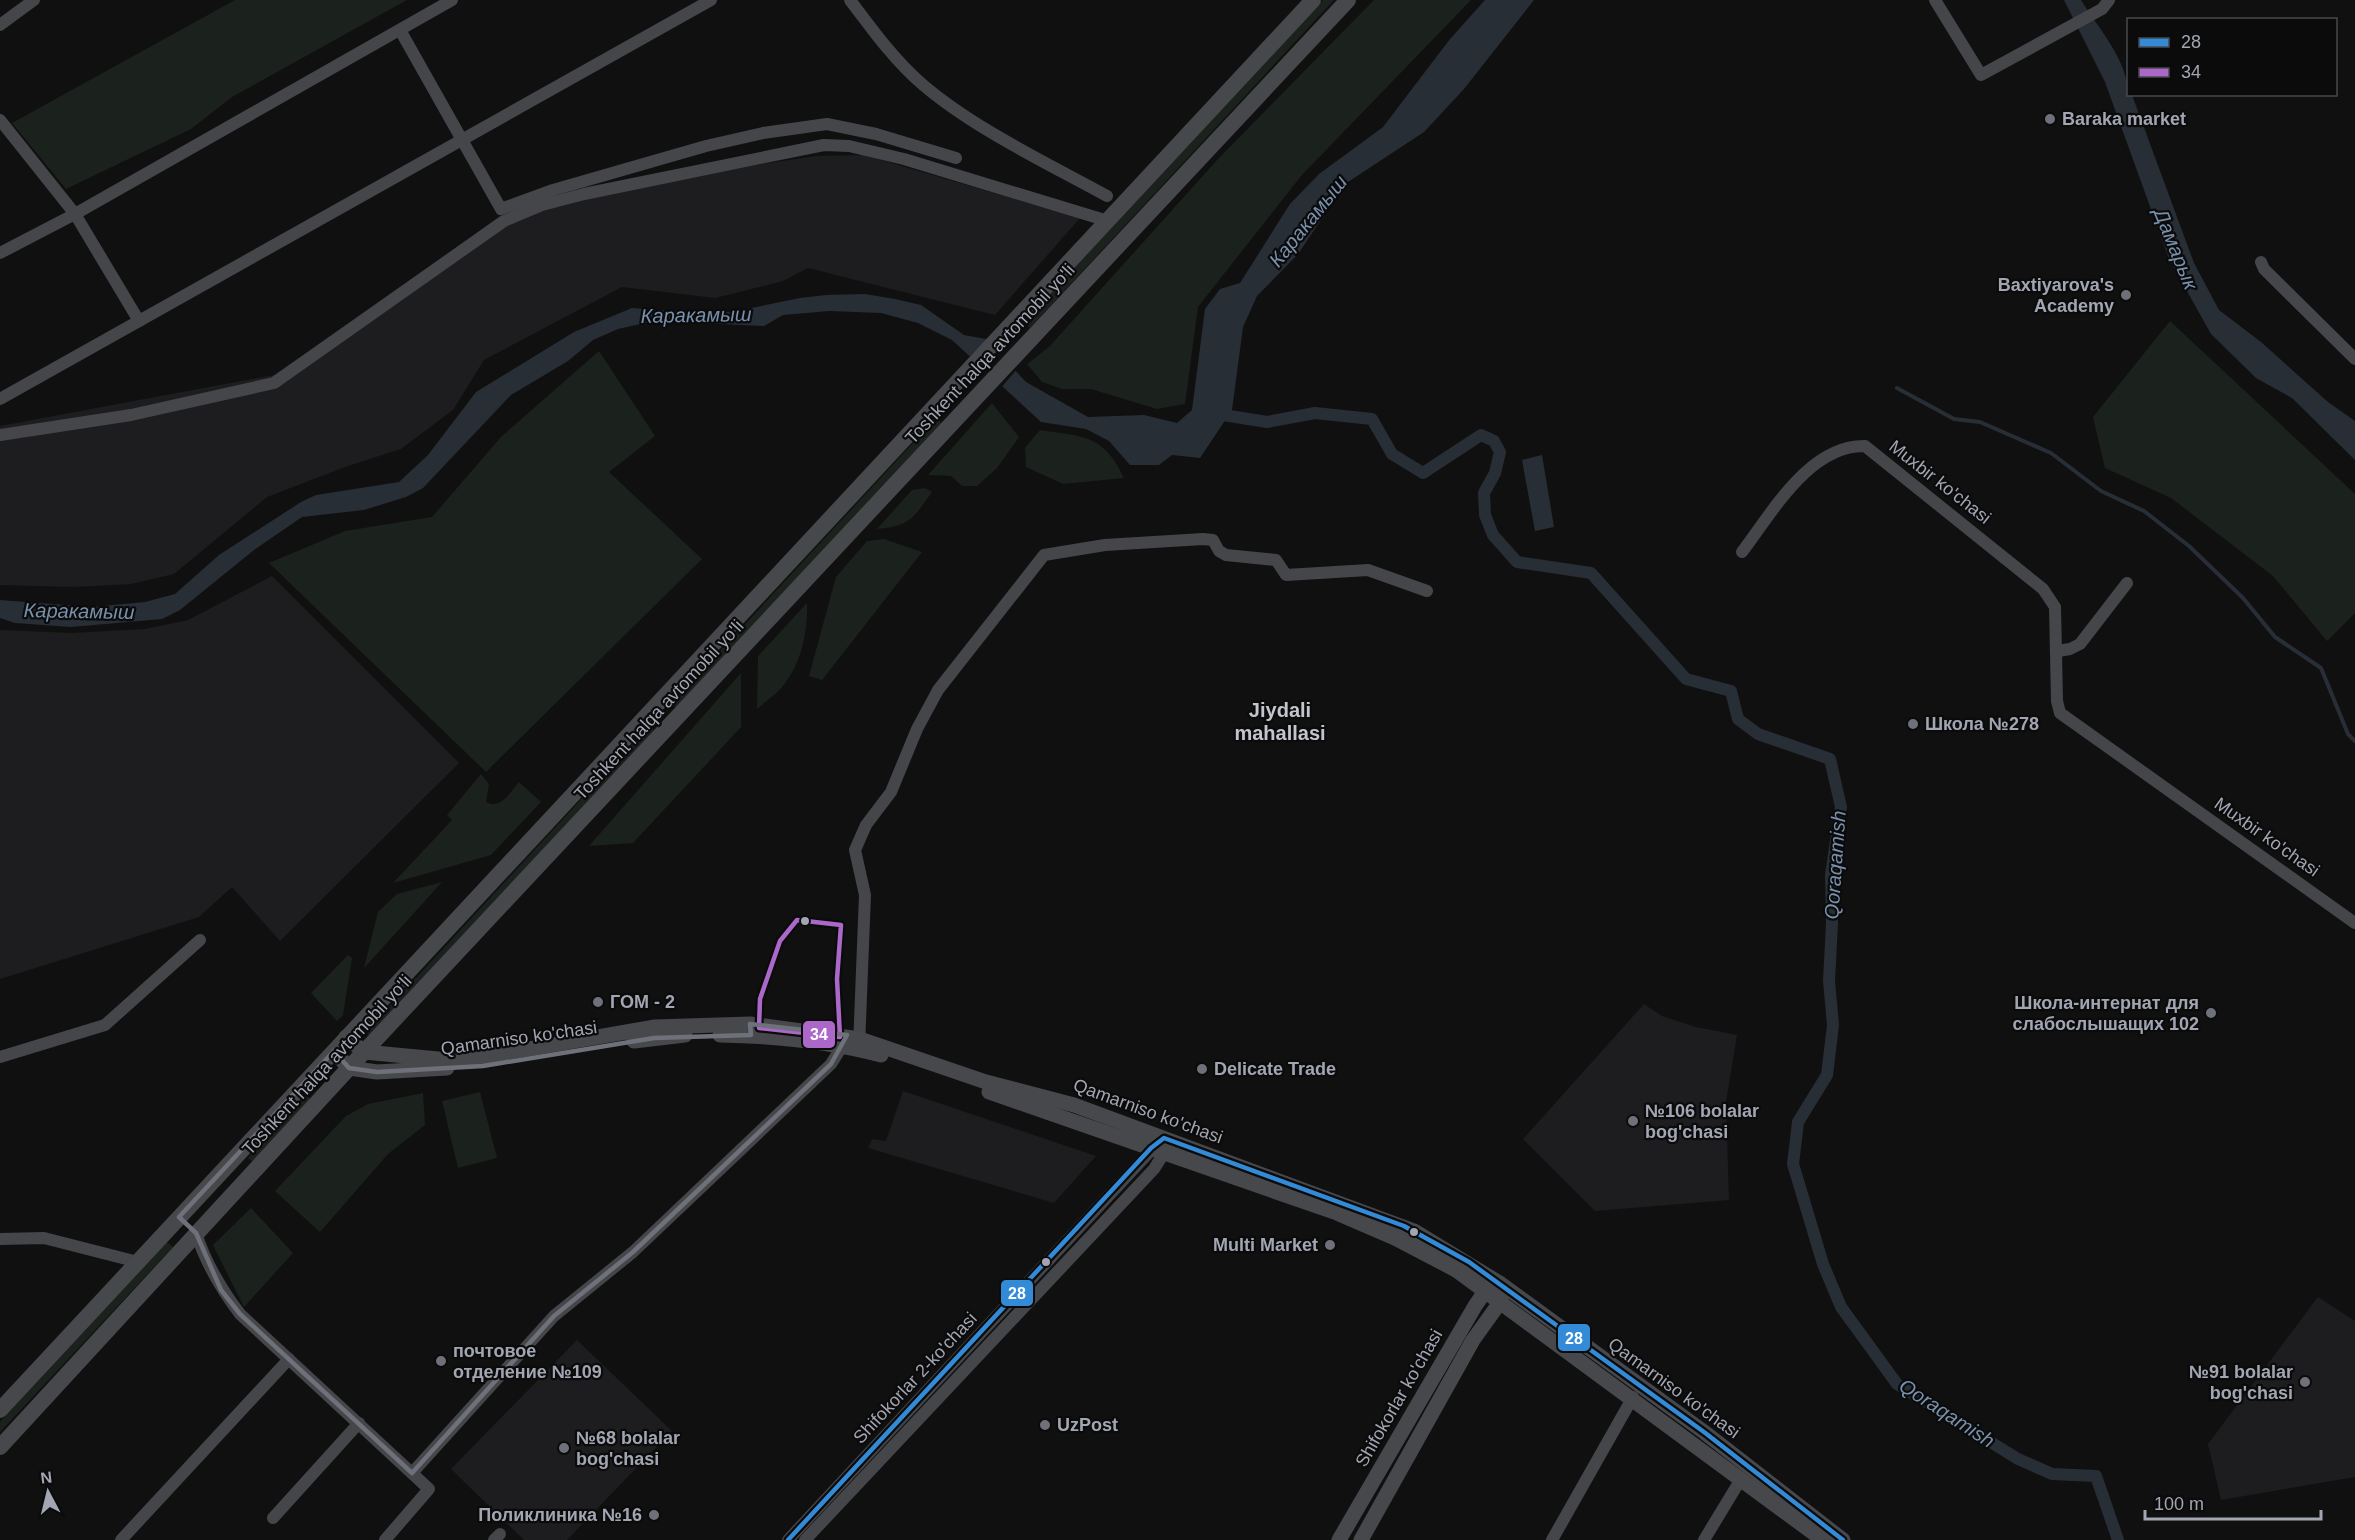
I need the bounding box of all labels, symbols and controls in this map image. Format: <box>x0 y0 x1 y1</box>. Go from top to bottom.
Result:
legend <box>2127 18 2337 96</box>
text: 28 <box>2181 32 2201 52</box>
text: 34 <box>2181 62 2201 82</box>
place label: Baraka market <box>2062 109 2186 129</box>
marker: Baraka market <box>2043 112 2057 126</box>
water label: Каракамыш <box>1265 171 1352 271</box>
water label: Дамарык <box>2149 203 2203 294</box>
street label: Toshkent halqa avtomobil yo'li <box>901 260 1079 448</box>
place label: Baxtiyarova's Academy <box>1998 275 2114 316</box>
marker: Baxtiyarova's Academy <box>2119 288 2133 302</box>
water label: Каракамыш <box>640 303 752 327</box>
street label: Muxbir ko'chasi <box>1885 436 1995 528</box>
water label: Каракамыш <box>23 599 135 623</box>
street label: Toshkent halqa avtomobil yo'li <box>570 616 748 804</box>
district label: Jiydali mahallasi <box>1234 699 1326 744</box>
place label: Школа №278 <box>1925 714 2039 734</box>
marker: Школа №278 <box>1906 717 1920 731</box>
street label: Muxbir ko'chasi <box>2211 793 2323 881</box>
water label: Qoraqamish <box>1820 810 1850 920</box>
unlabelled marker <box>799 915 811 927</box>
street label: Toshkent halqa avtomobil yo'li <box>238 971 416 1159</box>
place label: ГОМ - 2 <box>610 992 675 1012</box>
place label: Школа-интернат для слабослышащих 102 <box>2013 993 2199 1034</box>
marker: ГОМ - 2 <box>591 995 605 1009</box>
marker: Школа-интернат для слабослышащих 102 <box>2204 1006 2218 1020</box>
street label: Qamarniso ko'chasi <box>440 1017 598 1059</box>
line badge: 34 <box>802 1020 836 1049</box>
text: 34 <box>810 1026 828 1043</box>
place label: Delicate Trade <box>1214 1059 1336 1079</box>
marker: Delicate Trade <box>1195 1062 1209 1076</box>
street label: Qamarniso ko'chasi <box>1071 1075 1225 1147</box>
place label: №106 bolalar bog'chasi <box>1645 1101 1759 1142</box>
marker: №106 bolalar bog'chasi <box>1626 1114 1640 1128</box>
unlabelled marker <box>1408 1226 1420 1238</box>
place label: Multi Market <box>1213 1235 1318 1255</box>
marker: Multi Market <box>1323 1238 1337 1252</box>
unlabelled marker <box>1040 1256 1052 1268</box>
line badge: 28 <box>1000 1279 1034 1307</box>
text: 28 <box>1008 1285 1026 1302</box>
street label: Shifokorlar 2-ko'chasi <box>849 1308 981 1448</box>
line badge: 28 <box>1557 1323 1591 1352</box>
street label: Shifokorlar ko'chasi <box>1351 1326 1447 1470</box>
text: 28 <box>1565 1330 1583 1347</box>
street label: Qamarniso ko'chasi <box>1604 1334 1744 1442</box>
place label: почтовое отделение №109 <box>453 1341 602 1382</box>
marker: почтовое отделение №109 <box>434 1354 448 1368</box>
place label: №91 bolalar bog'chasi <box>2189 1362 2293 1403</box>
water label: Qoraqamish <box>1895 1374 1999 1452</box>
marker: №91 bolalar bog'chasi <box>2298 1375 2312 1389</box>
place label: UzPost <box>1057 1415 1118 1435</box>
marker: UzPost <box>1038 1418 1052 1432</box>
place label: №68 bolalar bog'chasi <box>576 1428 680 1469</box>
marker: №68 bolalar bog'chasi <box>557 1441 571 1455</box>
north arrow <box>18 1462 78 1522</box>
text: N <box>39 1468 53 1487</box>
scale bar <box>2145 1483 2320 1521</box>
text: 100 m <box>2154 1494 2204 1514</box>
place label: Поликлиника №16 <box>478 1505 642 1525</box>
marker: Поликлиника №16 <box>647 1508 661 1522</box>

